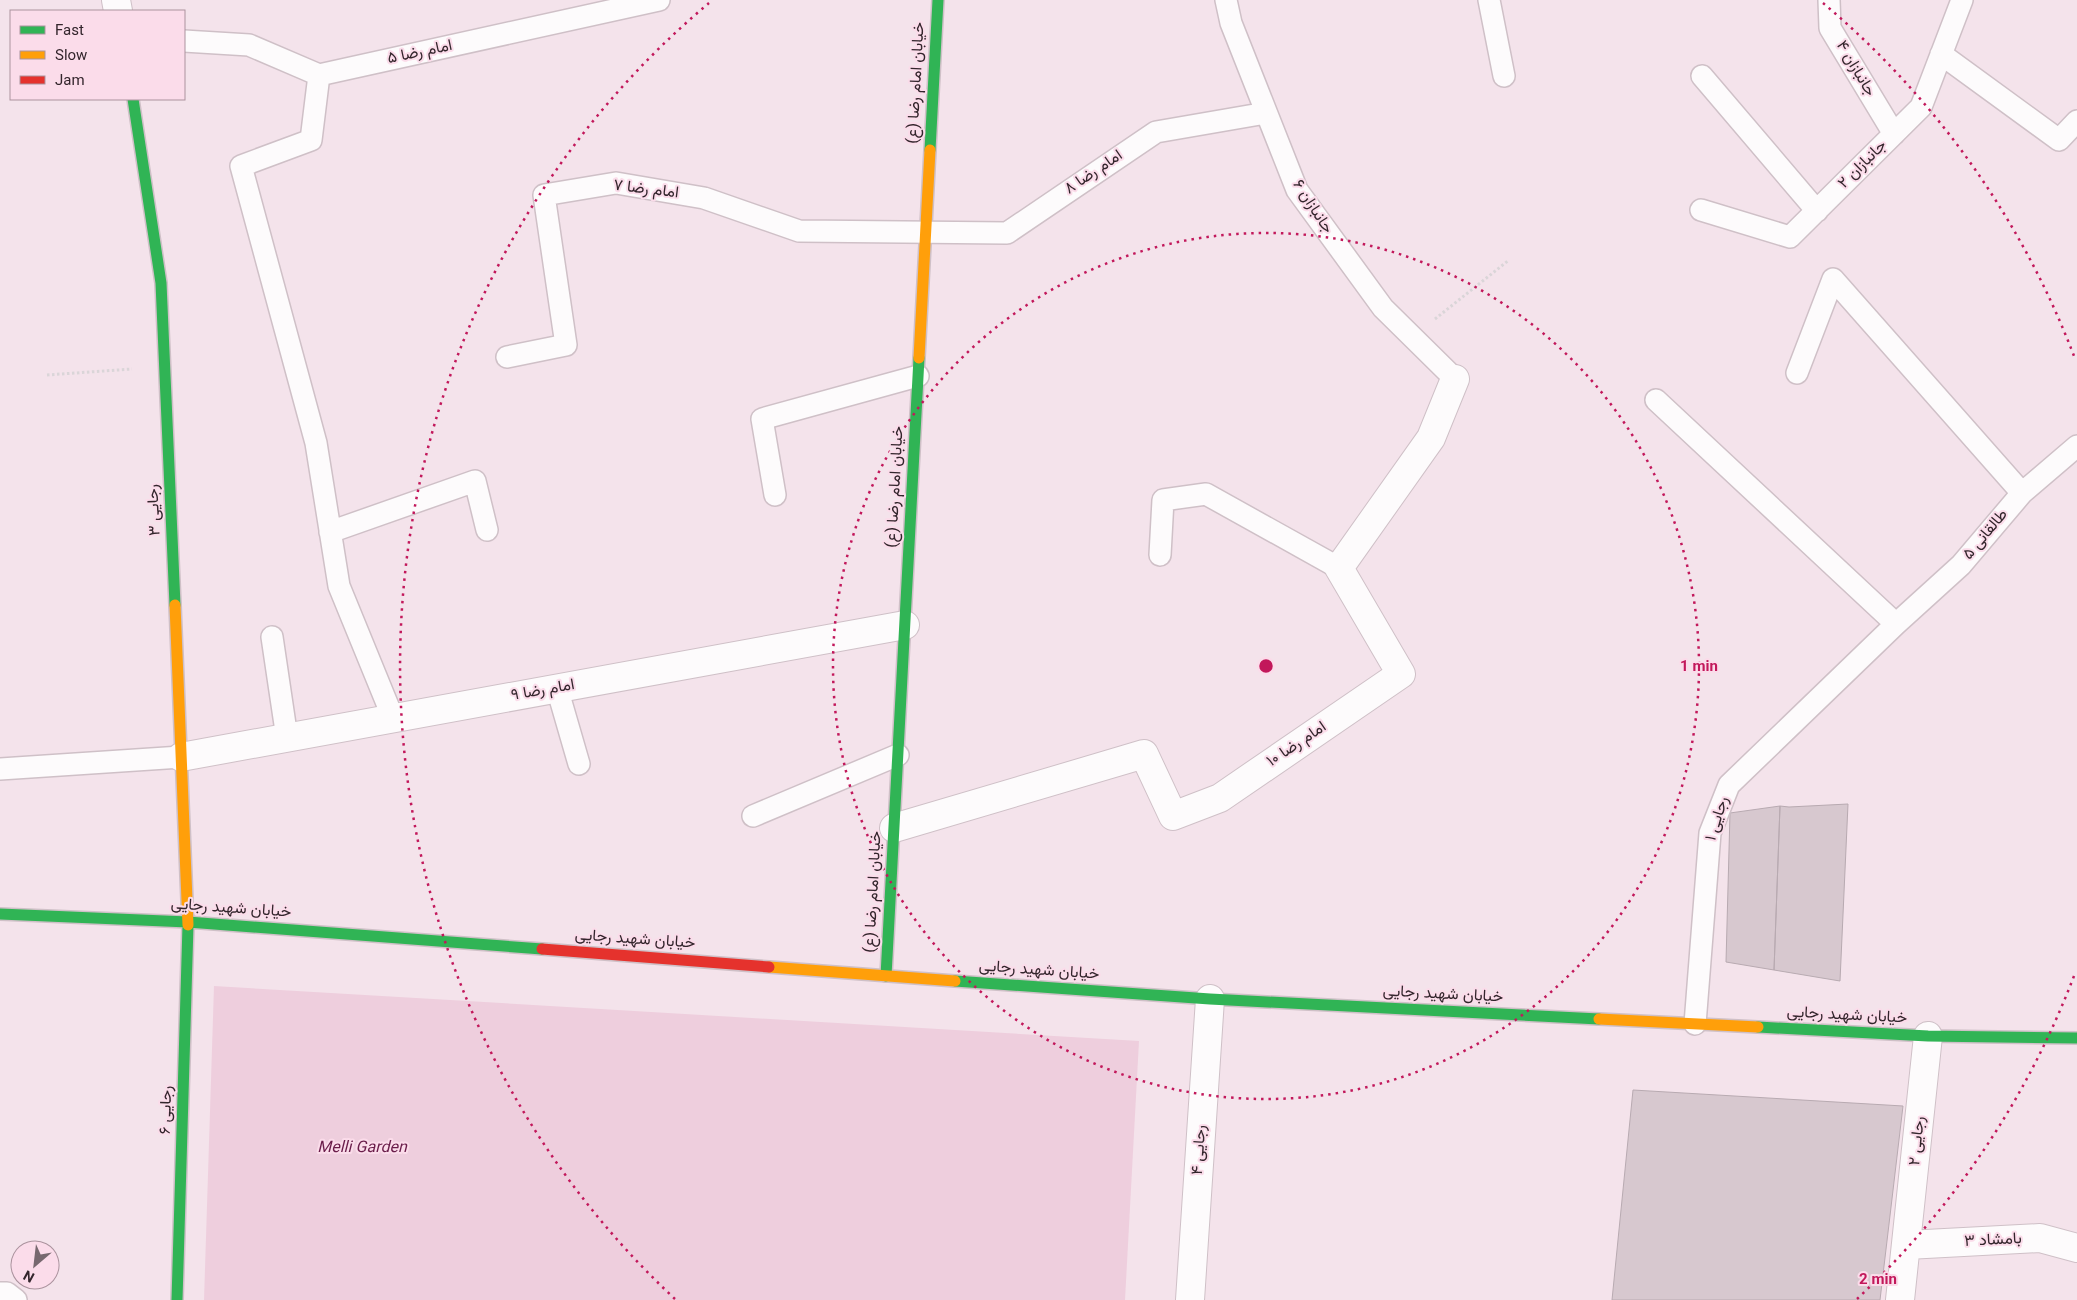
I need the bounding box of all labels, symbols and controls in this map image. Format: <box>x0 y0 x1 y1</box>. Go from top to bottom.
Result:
legend <box>10 10 185 100</box>
text: Fast <box>55 20 84 43</box>
street label: خیابان امام رضا (ع) <box>901 21 933 145</box>
street label: امام رضا ۵ <box>385 34 455 72</box>
street label: جانبازان ۴ <box>1828 36 1882 102</box>
text: Slow <box>55 45 87 68</box>
text: Jam <box>55 70 85 93</box>
street label: جانبازان ۲ <box>1833 134 1894 195</box>
street label: امام رضا ۸ <box>1060 144 1128 202</box>
street label: امام رضا ۷ <box>612 174 680 206</box>
street label: جانبازان ۶ <box>1285 175 1339 239</box>
street label: خیابان امام رضا (ع) <box>880 425 912 549</box>
street label: رجایی ۳ <box>142 484 168 536</box>
street label: طالقانی ۵ <box>1957 504 2015 566</box>
text: 1 min <box>1680 656 1718 679</box>
centre of rings <box>1257 657 1275 675</box>
street label: امام رضا ۹ <box>509 673 577 709</box>
street label: امام رضا ۱۰ <box>1262 716 1332 774</box>
street label: رجایی ۱ <box>1699 794 1737 844</box>
street label: خیابان امام رضا (ع) <box>858 830 890 954</box>
street label: خیابان شهید رجایی <box>170 892 292 926</box>
street label: خیابان شهید رجایی <box>574 923 696 957</box>
street label: خیابان شهید رجایی <box>978 954 1100 988</box>
street label: خیابان شهید رجایی <box>1382 979 1504 1011</box>
street label: خیابان شهید رجایی <box>1786 1000 1908 1032</box>
street label: رجایی ۶ <box>154 1085 180 1135</box>
street label: رجایی ۲ <box>1903 1115 1933 1167</box>
street label: رجایی ۴ <box>1186 1124 1214 1176</box>
park label: Melli Garden <box>317 1136 408 1161</box>
street label: بامشاد ۳ <box>1964 1227 2022 1255</box>
north arrow <box>10 1240 60 1290</box>
text: N <box>20 1263 39 1287</box>
text: 2 min <box>1859 1269 1897 1292</box>

